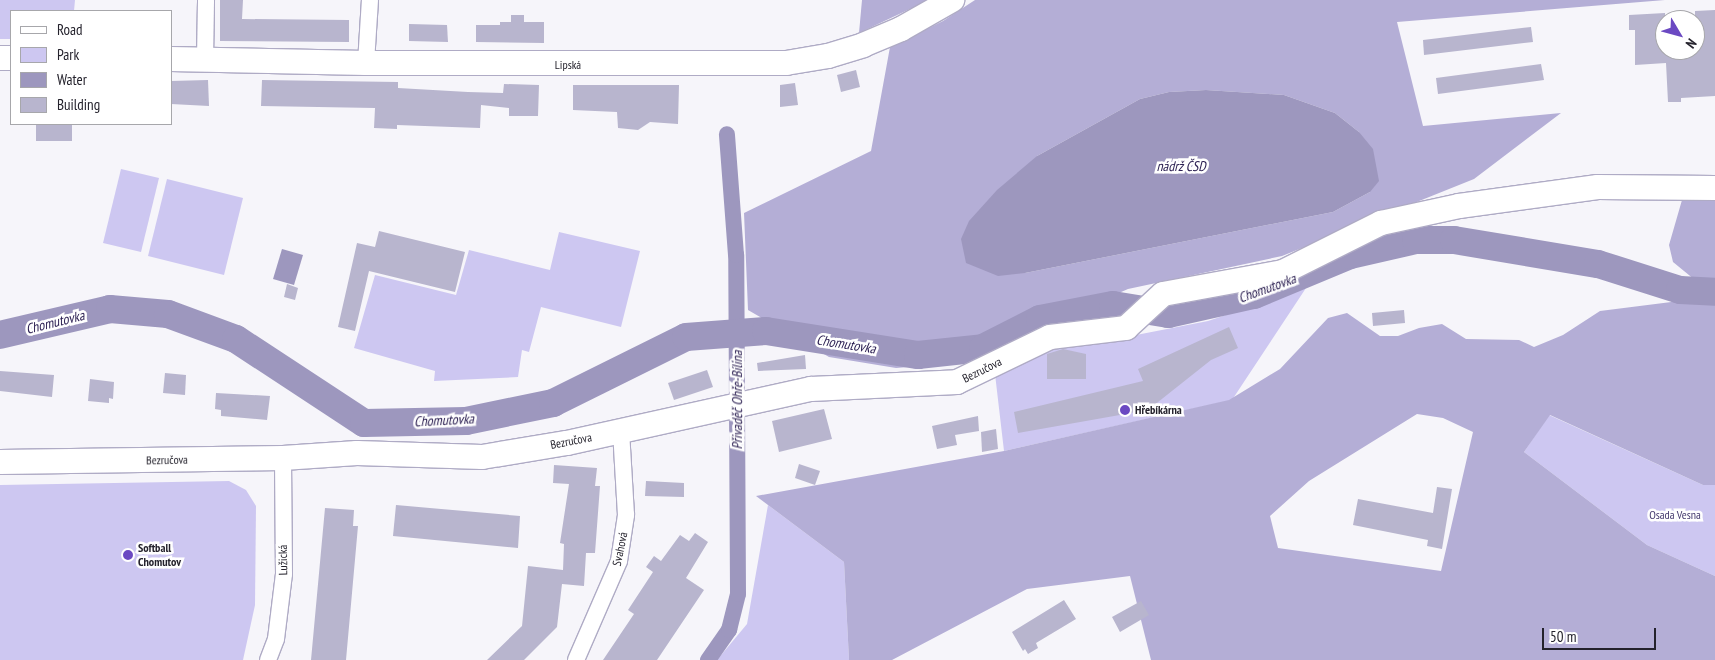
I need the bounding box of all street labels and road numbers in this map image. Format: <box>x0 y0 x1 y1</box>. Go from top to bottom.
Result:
street label: Lipská <box>555 58 581 72</box>
street label: Bezručova <box>960 354 1004 386</box>
street label: Bezručova <box>549 430 593 452</box>
street label: Bezručova <box>146 452 188 468</box>
street label: Svahová <box>609 531 631 567</box>
street label: Lužická <box>276 545 290 575</box>

